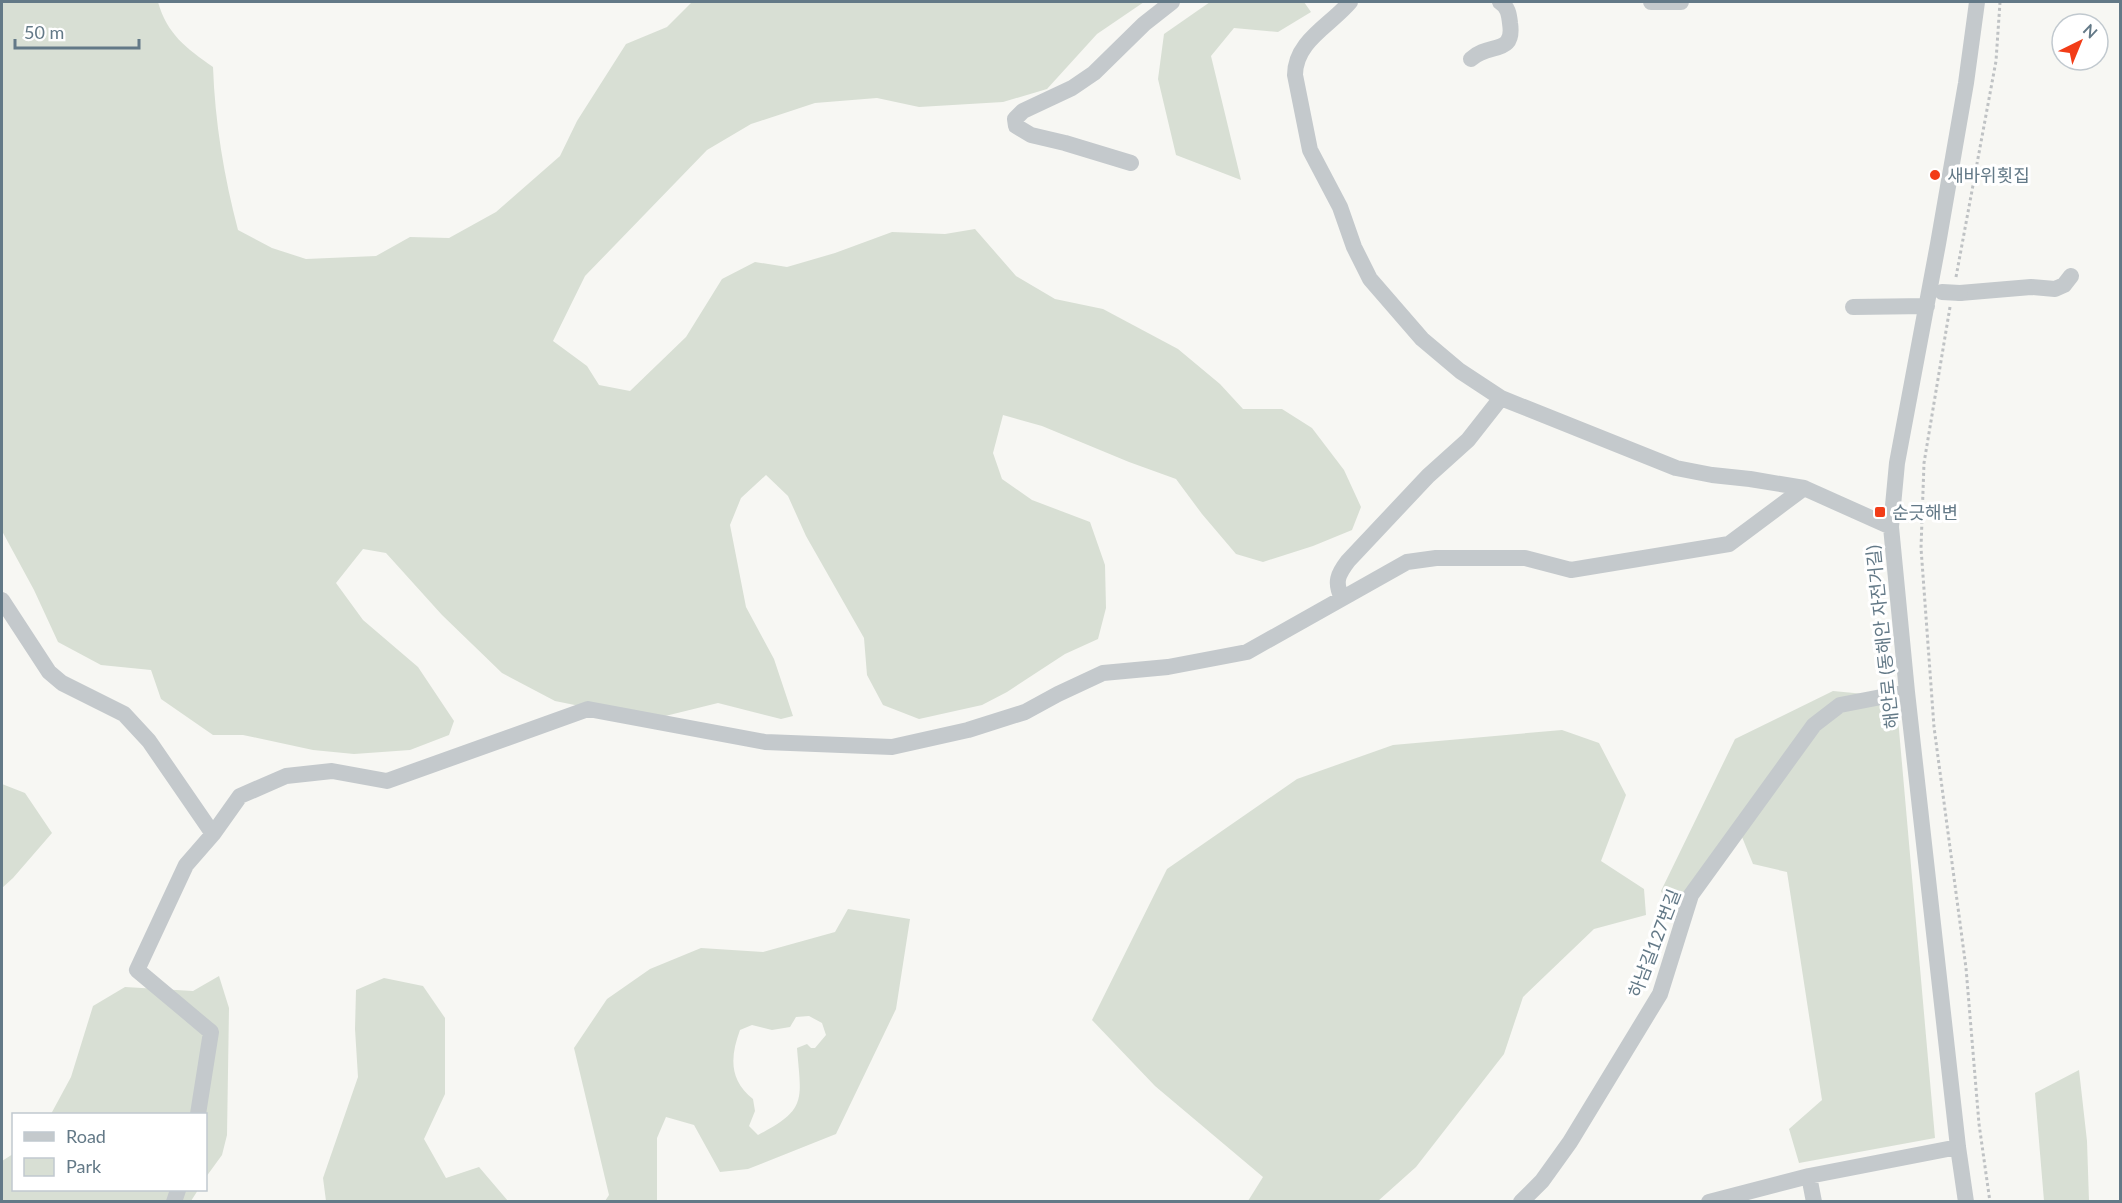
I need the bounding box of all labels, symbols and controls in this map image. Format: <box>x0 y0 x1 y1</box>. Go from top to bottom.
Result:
scale bar <box>15 12 140 50</box>
north arrow <box>2050 12 2110 72</box>
text: N <box>2080 20 2102 42</box>
text: 50 m <box>24 21 64 43</box>
place label: 새바위횟집 <box>1947 164 2030 186</box>
marker: 새바위횟집 <box>1928 168 1942 182</box>
place label: 순긋해변 <box>1892 501 1958 523</box>
marker: 순긋해변 <box>1873 505 1887 519</box>
street label: 해안로 (동해안 자전거길) <box>1861 544 1903 730</box>
street label: 하남길127번길 <box>1623 886 1685 1000</box>
legend <box>12 1113 207 1191</box>
text: Road <box>66 1125 106 1147</box>
text: Park <box>66 1155 102 1177</box>

